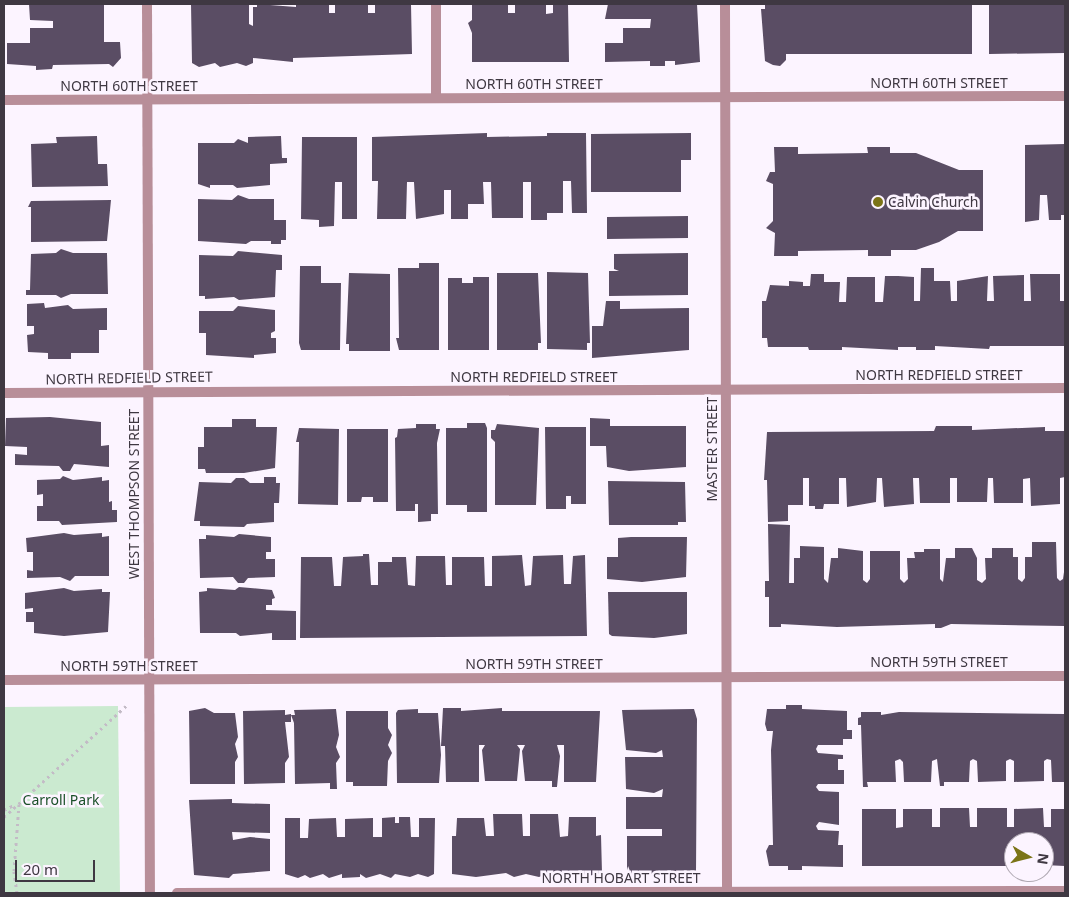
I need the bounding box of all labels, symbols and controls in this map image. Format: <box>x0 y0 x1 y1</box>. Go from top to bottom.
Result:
street label: NORTH 60TH STREET <box>870 75 1008 91</box>
street label: NORTH 60TH STREET <box>465 76 603 92</box>
street label: NORTH 60TH STREET <box>60 78 198 94</box>
place label: Calvin Church <box>888 194 978 210</box>
marker: Calvin Church <box>872 196 884 208</box>
street label: NORTH REDFIELD STREET <box>855 367 1023 383</box>
street label: NORTH REDFIELD STREET <box>45 368 213 388</box>
street label: NORTH REDFIELD STREET <box>450 369 618 385</box>
street label: MASTER STREET <box>704 397 720 501</box>
street label: WEST THOMPSON STREET <box>126 409 142 579</box>
street label: NORTH 59TH STREET <box>870 654 1008 670</box>
street label: NORTH 59TH STREET <box>465 656 603 672</box>
street label: NORTH 59TH STREET <box>60 658 198 674</box>
park label: Carroll Park <box>23 792 99 808</box>
north arrow <box>1004 832 1054 882</box>
scale bar <box>18 850 98 882</box>
text: N <box>1033 852 1054 866</box>
text: 20 m <box>23 859 58 879</box>
street label: NORTH HOBART STREET <box>541 870 701 886</box>

